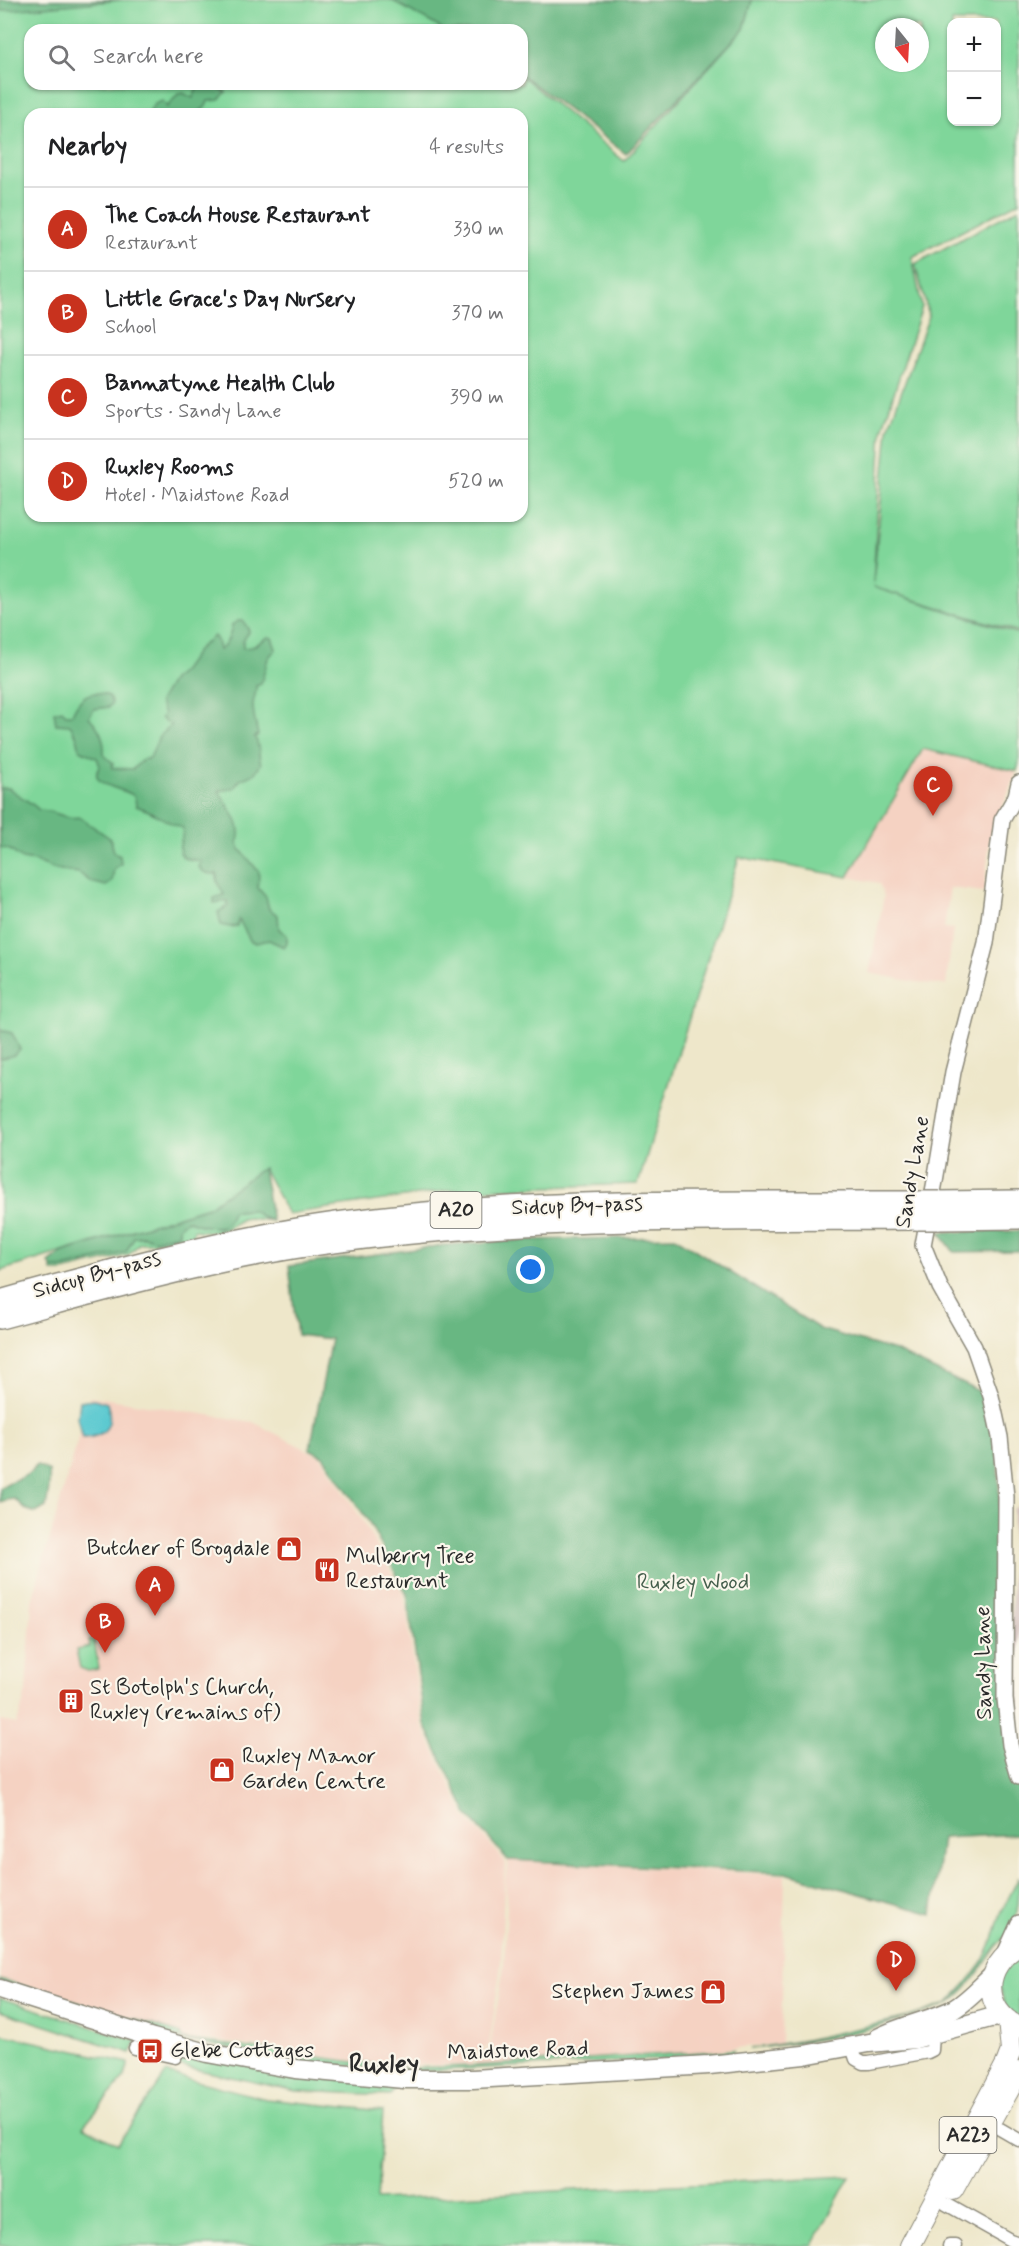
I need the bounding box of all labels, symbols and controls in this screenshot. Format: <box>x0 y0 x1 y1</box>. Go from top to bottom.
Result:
north arrow <box>875 18 929 72</box>
map controls <box>947 18 1001 126</box>
button: + <box>947 18 1001 72</box>
search box <box>24 24 528 90</box>
icon: search <box>45 41 78 74</box>
text: Search here <box>93 43 204 71</box>
button: − <box>947 72 1001 126</box>
text: Nearby <box>48 130 127 164</box>
text: 4 results <box>429 134 504 161</box>
text: The Coach House Restaurant <box>105 202 371 230</box>
text: A <box>61 216 74 243</box>
text: 330 m <box>453 216 504 243</box>
text: Restaurant <box>105 230 198 257</box>
text: Little Grace's Day Nursery <box>105 286 356 314</box>
text: B <box>61 300 74 327</box>
text: 370 m <box>452 300 504 327</box>
text: School <box>105 314 157 341</box>
text: Bannatyne Health Club <box>105 370 335 398</box>
text: C <box>60 384 75 411</box>
text: 390 m <box>450 384 504 411</box>
text: Sports · Sandy Lane <box>105 398 282 425</box>
text: Ruxley Rooms <box>105 454 233 482</box>
text: D <box>61 468 74 495</box>
text: 520 m <box>448 468 504 495</box>
text: Hotel · Maidstone Road <box>105 482 290 509</box>
pin: C <box>914 766 952 816</box>
street label: Sandy Lane <box>889 1114 937 1230</box>
street label: Sidcup By-pass <box>511 1190 644 1222</box>
road number: A20 <box>430 1192 482 1228</box>
street label: Sidcup By-pass <box>30 1244 164 1306</box>
your location <box>516 1255 545 1284</box>
shop icon: Butcher of Brogdale <box>274 1534 304 1564</box>
place label: Butcher of Brogdale <box>87 1535 270 1564</box>
place label: Mulberry Tree Restaurant <box>346 1543 475 1596</box>
restaurant icon: Mulberry Tree Restaurant <box>312 1555 342 1585</box>
pin: A <box>136 1566 174 1616</box>
park label: Ruxley Wood <box>637 1569 749 1597</box>
pin: B <box>86 1604 124 1653</box>
street label: Sandy Lane <box>969 1606 999 1720</box>
place label: St Botolph's Church, Ruxley (remains of) <box>90 1674 281 1727</box>
building icon: St Botolph's Church, Ruxley (remains of) <box>56 1686 86 1716</box>
place label: Ruxley Manor Garden Centre <box>242 1743 386 1796</box>
shop icon: Ruxley Manor Garden Centre <box>207 1755 237 1785</box>
pin: D <box>876 1942 916 1991</box>
shop icon: Stephen James <box>698 1977 728 2007</box>
place label: Stephen James <box>552 1978 694 2006</box>
street label: Maidstone Road <box>447 2035 589 2067</box>
bus stop icon: Glebe Cottages <box>135 2036 165 2066</box>
place label: Glebe Cottages <box>170 2037 314 2066</box>
district label: Ruxley <box>349 2048 419 2082</box>
road number: A223 <box>940 2117 996 2153</box>

